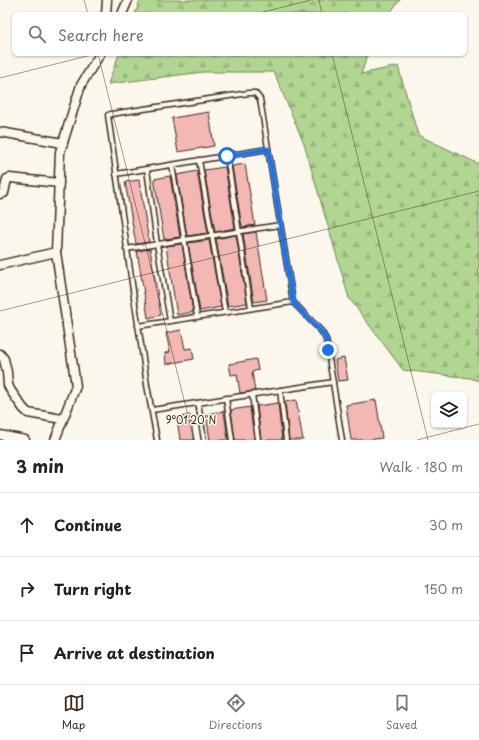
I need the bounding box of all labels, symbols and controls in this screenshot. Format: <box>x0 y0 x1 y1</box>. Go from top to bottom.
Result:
search box <box>12 12 467 56</box>
icon: search <box>26 23 48 45</box>
text: Search here <box>58 23 144 46</box>
route start <box>218 147 236 165</box>
route end <box>319 341 337 359</box>
map controls <box>431 392 467 428</box>
button: layers <box>431 392 467 428</box>
text: 9°01'20"N <box>166 412 216 427</box>
text: 3 min <box>16 453 64 479</box>
text: Walk · 180 m <box>380 457 463 476</box>
text: Continue <box>54 513 122 536</box>
icon: ahead <box>16 514 38 536</box>
text: 30 m <box>429 515 463 534</box>
text: Turn right <box>54 577 131 600</box>
icon: right <box>16 578 38 600</box>
text: 150 m <box>424 579 463 598</box>
text: Arrive at destination <box>54 641 215 664</box>
icon: arrive <box>16 642 38 664</box>
tab: Map <box>62 692 85 733</box>
tab: Directions <box>209 692 262 733</box>
tab: Saved <box>386 692 417 733</box>

